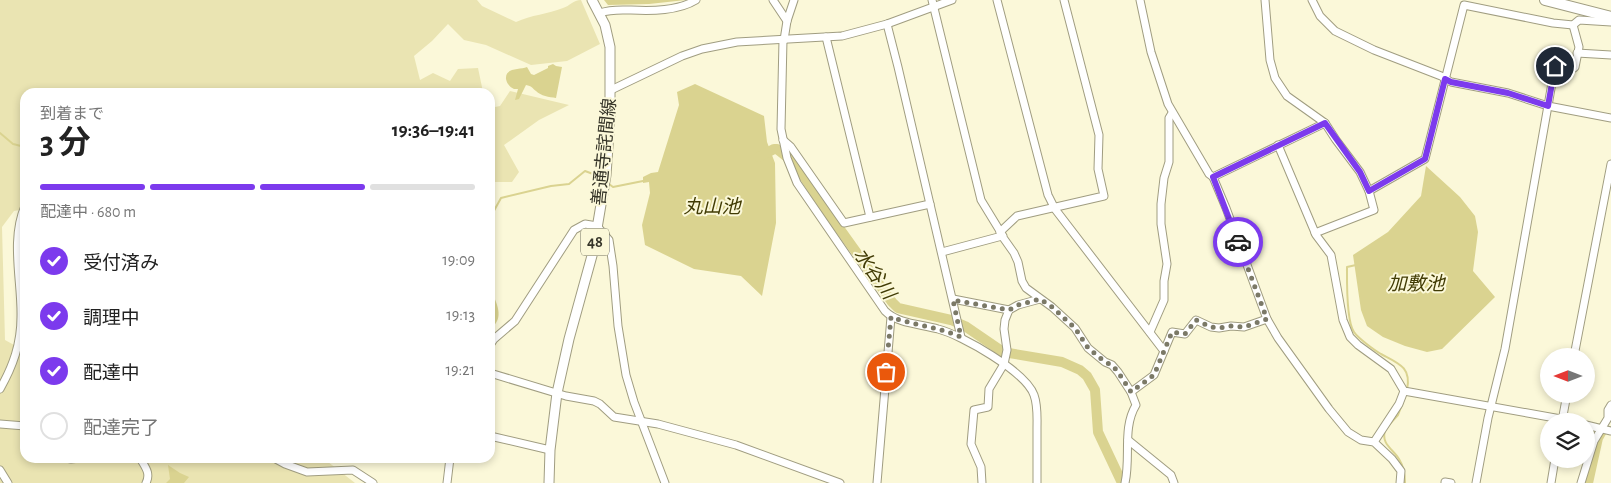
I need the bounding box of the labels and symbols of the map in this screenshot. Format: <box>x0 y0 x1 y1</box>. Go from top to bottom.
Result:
pin <box>1534 45 1576 87</box>
street label: 善通寺詫間線 <box>588 97 620 207</box>
water label: 丸山池 <box>683 197 742 217</box>
courier <box>1213 217 1263 267</box>
road number: 48 <box>581 228 609 256</box>
water label: 水谷川 <box>850 245 900 304</box>
water label: 加敷池 <box>1387 273 1446 294</box>
north arrow <box>1540 348 1595 402</box>
pin <box>865 351 907 393</box>

